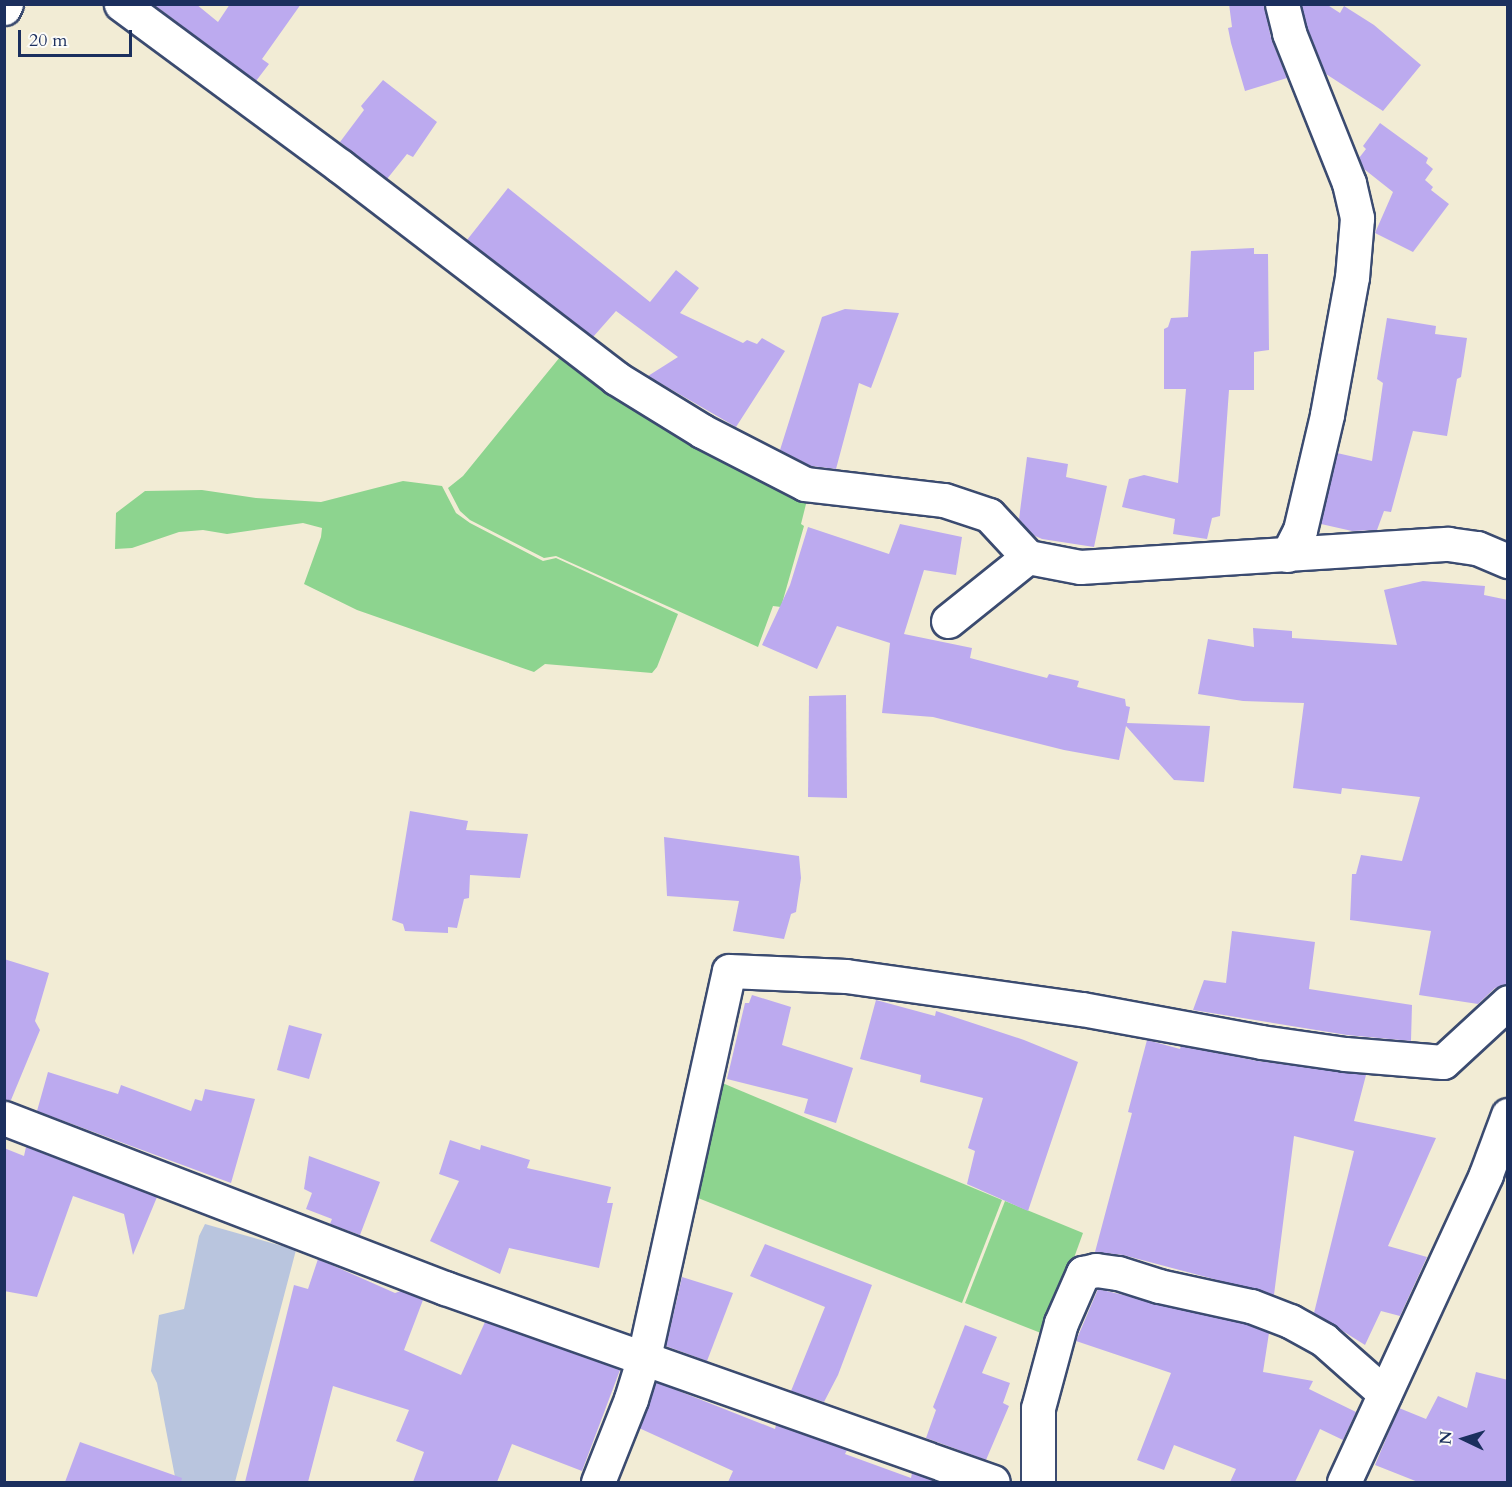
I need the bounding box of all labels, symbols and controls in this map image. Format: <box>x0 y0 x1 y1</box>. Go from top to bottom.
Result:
scale bar <box>21 18 135 56</box>
text: 20 m <box>29 28 68 53</box>
north arrow <box>1434 1409 1494 1469</box>
text: N <box>1435 1430 1458 1445</box>

